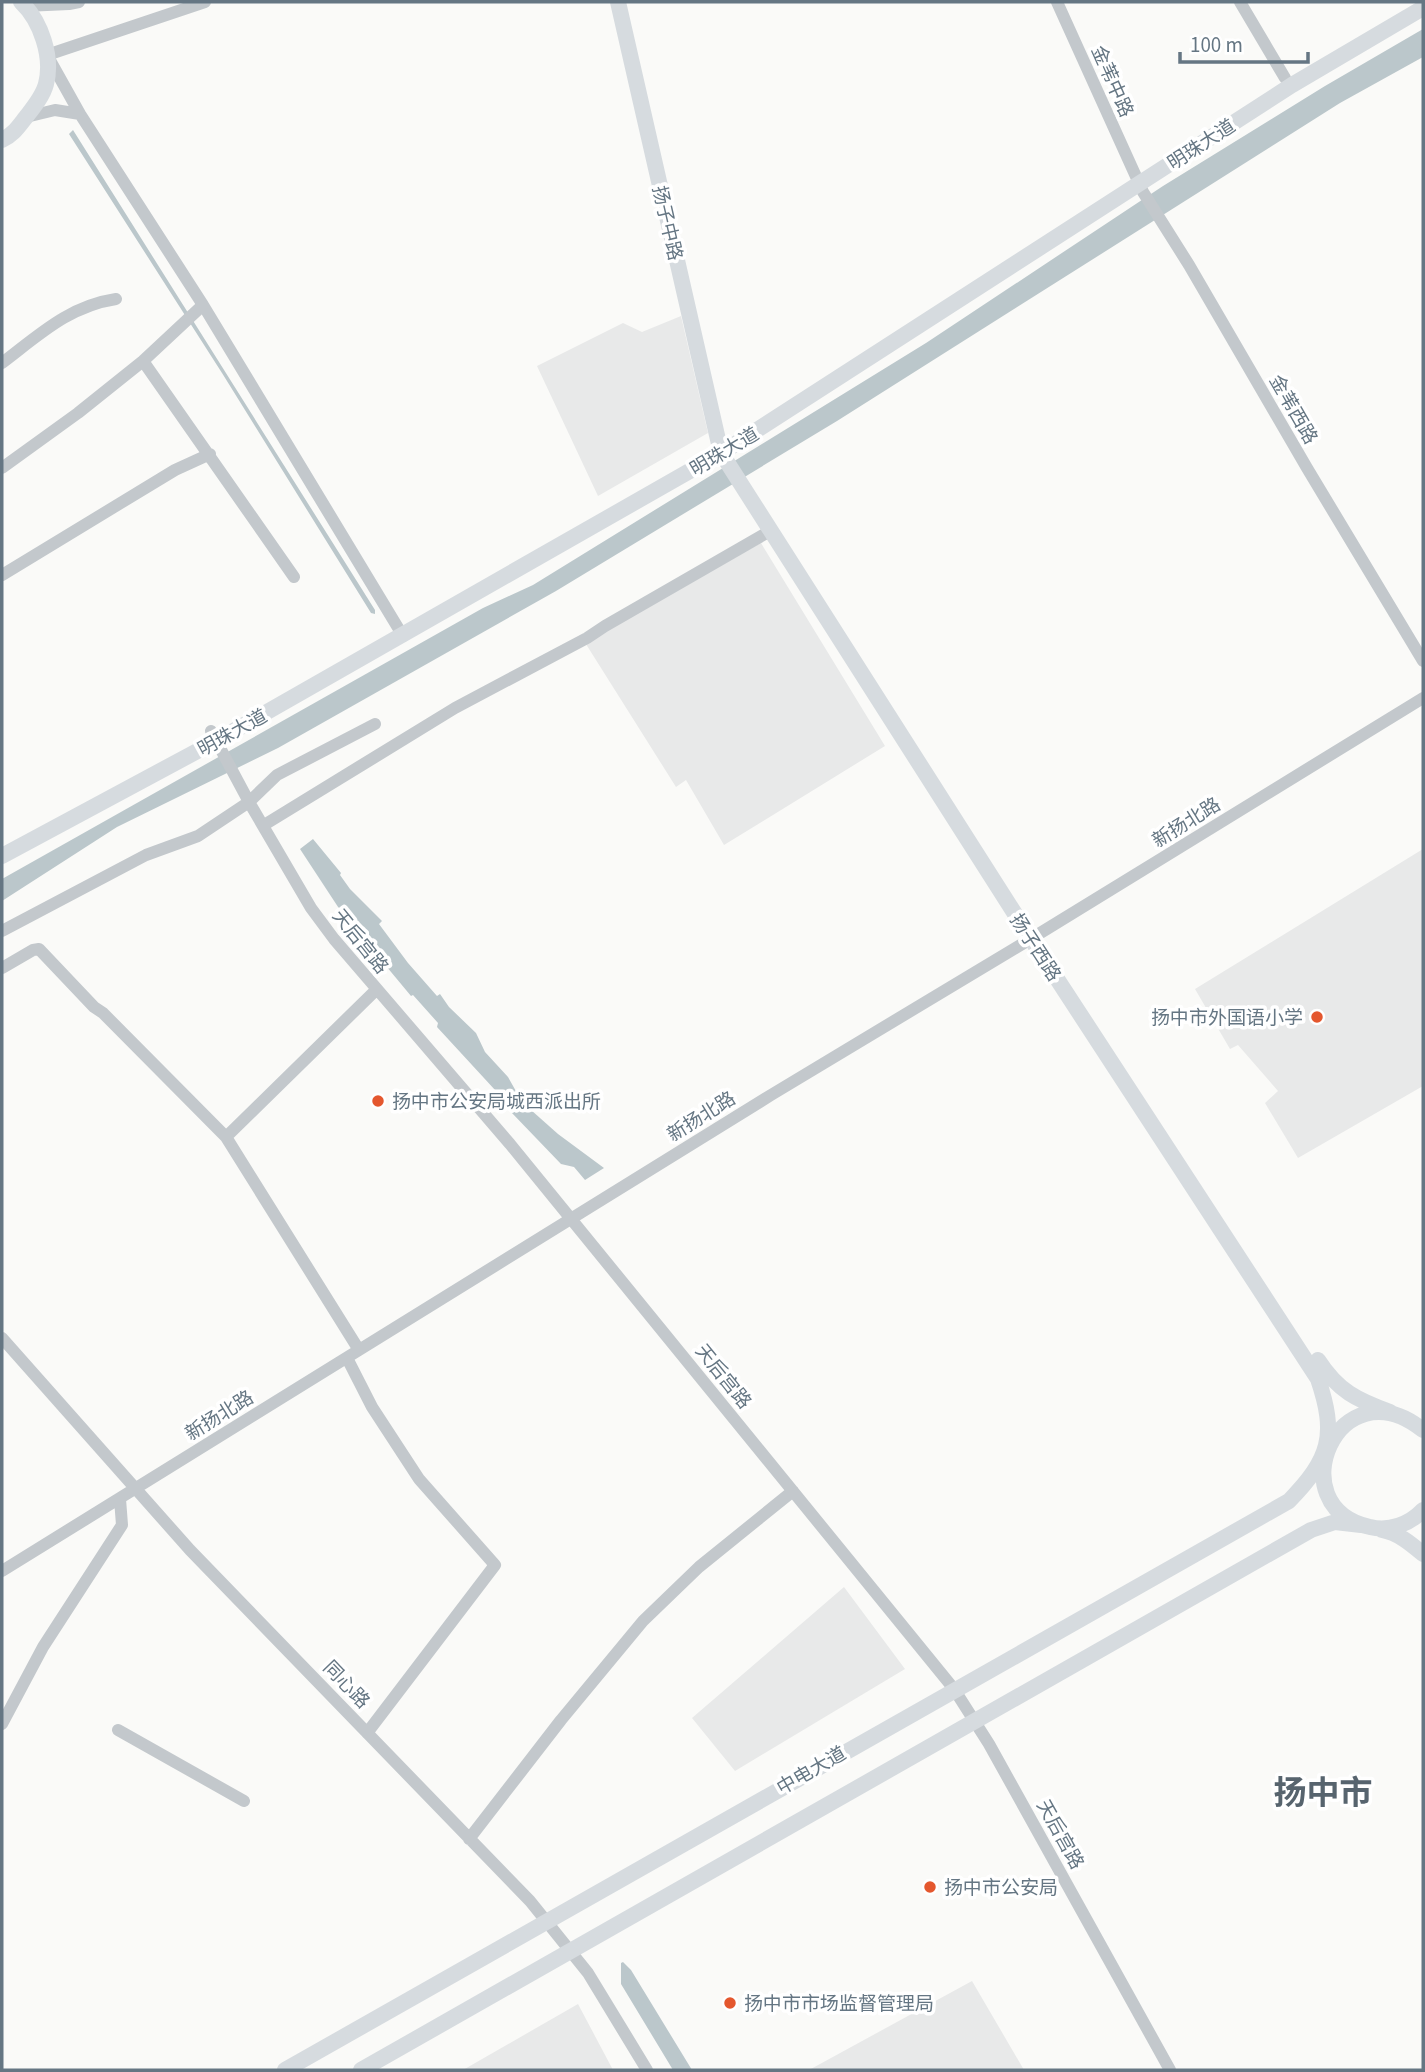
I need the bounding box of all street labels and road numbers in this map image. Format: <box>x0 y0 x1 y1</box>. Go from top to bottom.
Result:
street label: 金苇中路 <box>1084 41 1139 122</box>
street label: 明珠大道 <box>1163 113 1241 177</box>
street label: 扬子中路 <box>645 183 688 263</box>
street label: 金苇西路 <box>1262 370 1323 449</box>
street label: 明珠大道 <box>685 421 764 483</box>
street label: 明珠大道 <box>193 703 273 764</box>
street label: 新扬北路 <box>1147 792 1226 855</box>
street label: 天后宫路 <box>325 904 394 980</box>
street label: 扬子西路 <box>1003 909 1067 987</box>
street label: 新扬北路 <box>662 1086 741 1149</box>
street label: 天后宫路 <box>688 1339 757 1415</box>
street label: 新扬北路 <box>180 1385 259 1448</box>
street label: 同心路 <box>316 1655 375 1715</box>
street label: 中电大道 <box>772 1741 851 1802</box>
street label: 天后宫路 <box>1029 1795 1090 1875</box>

